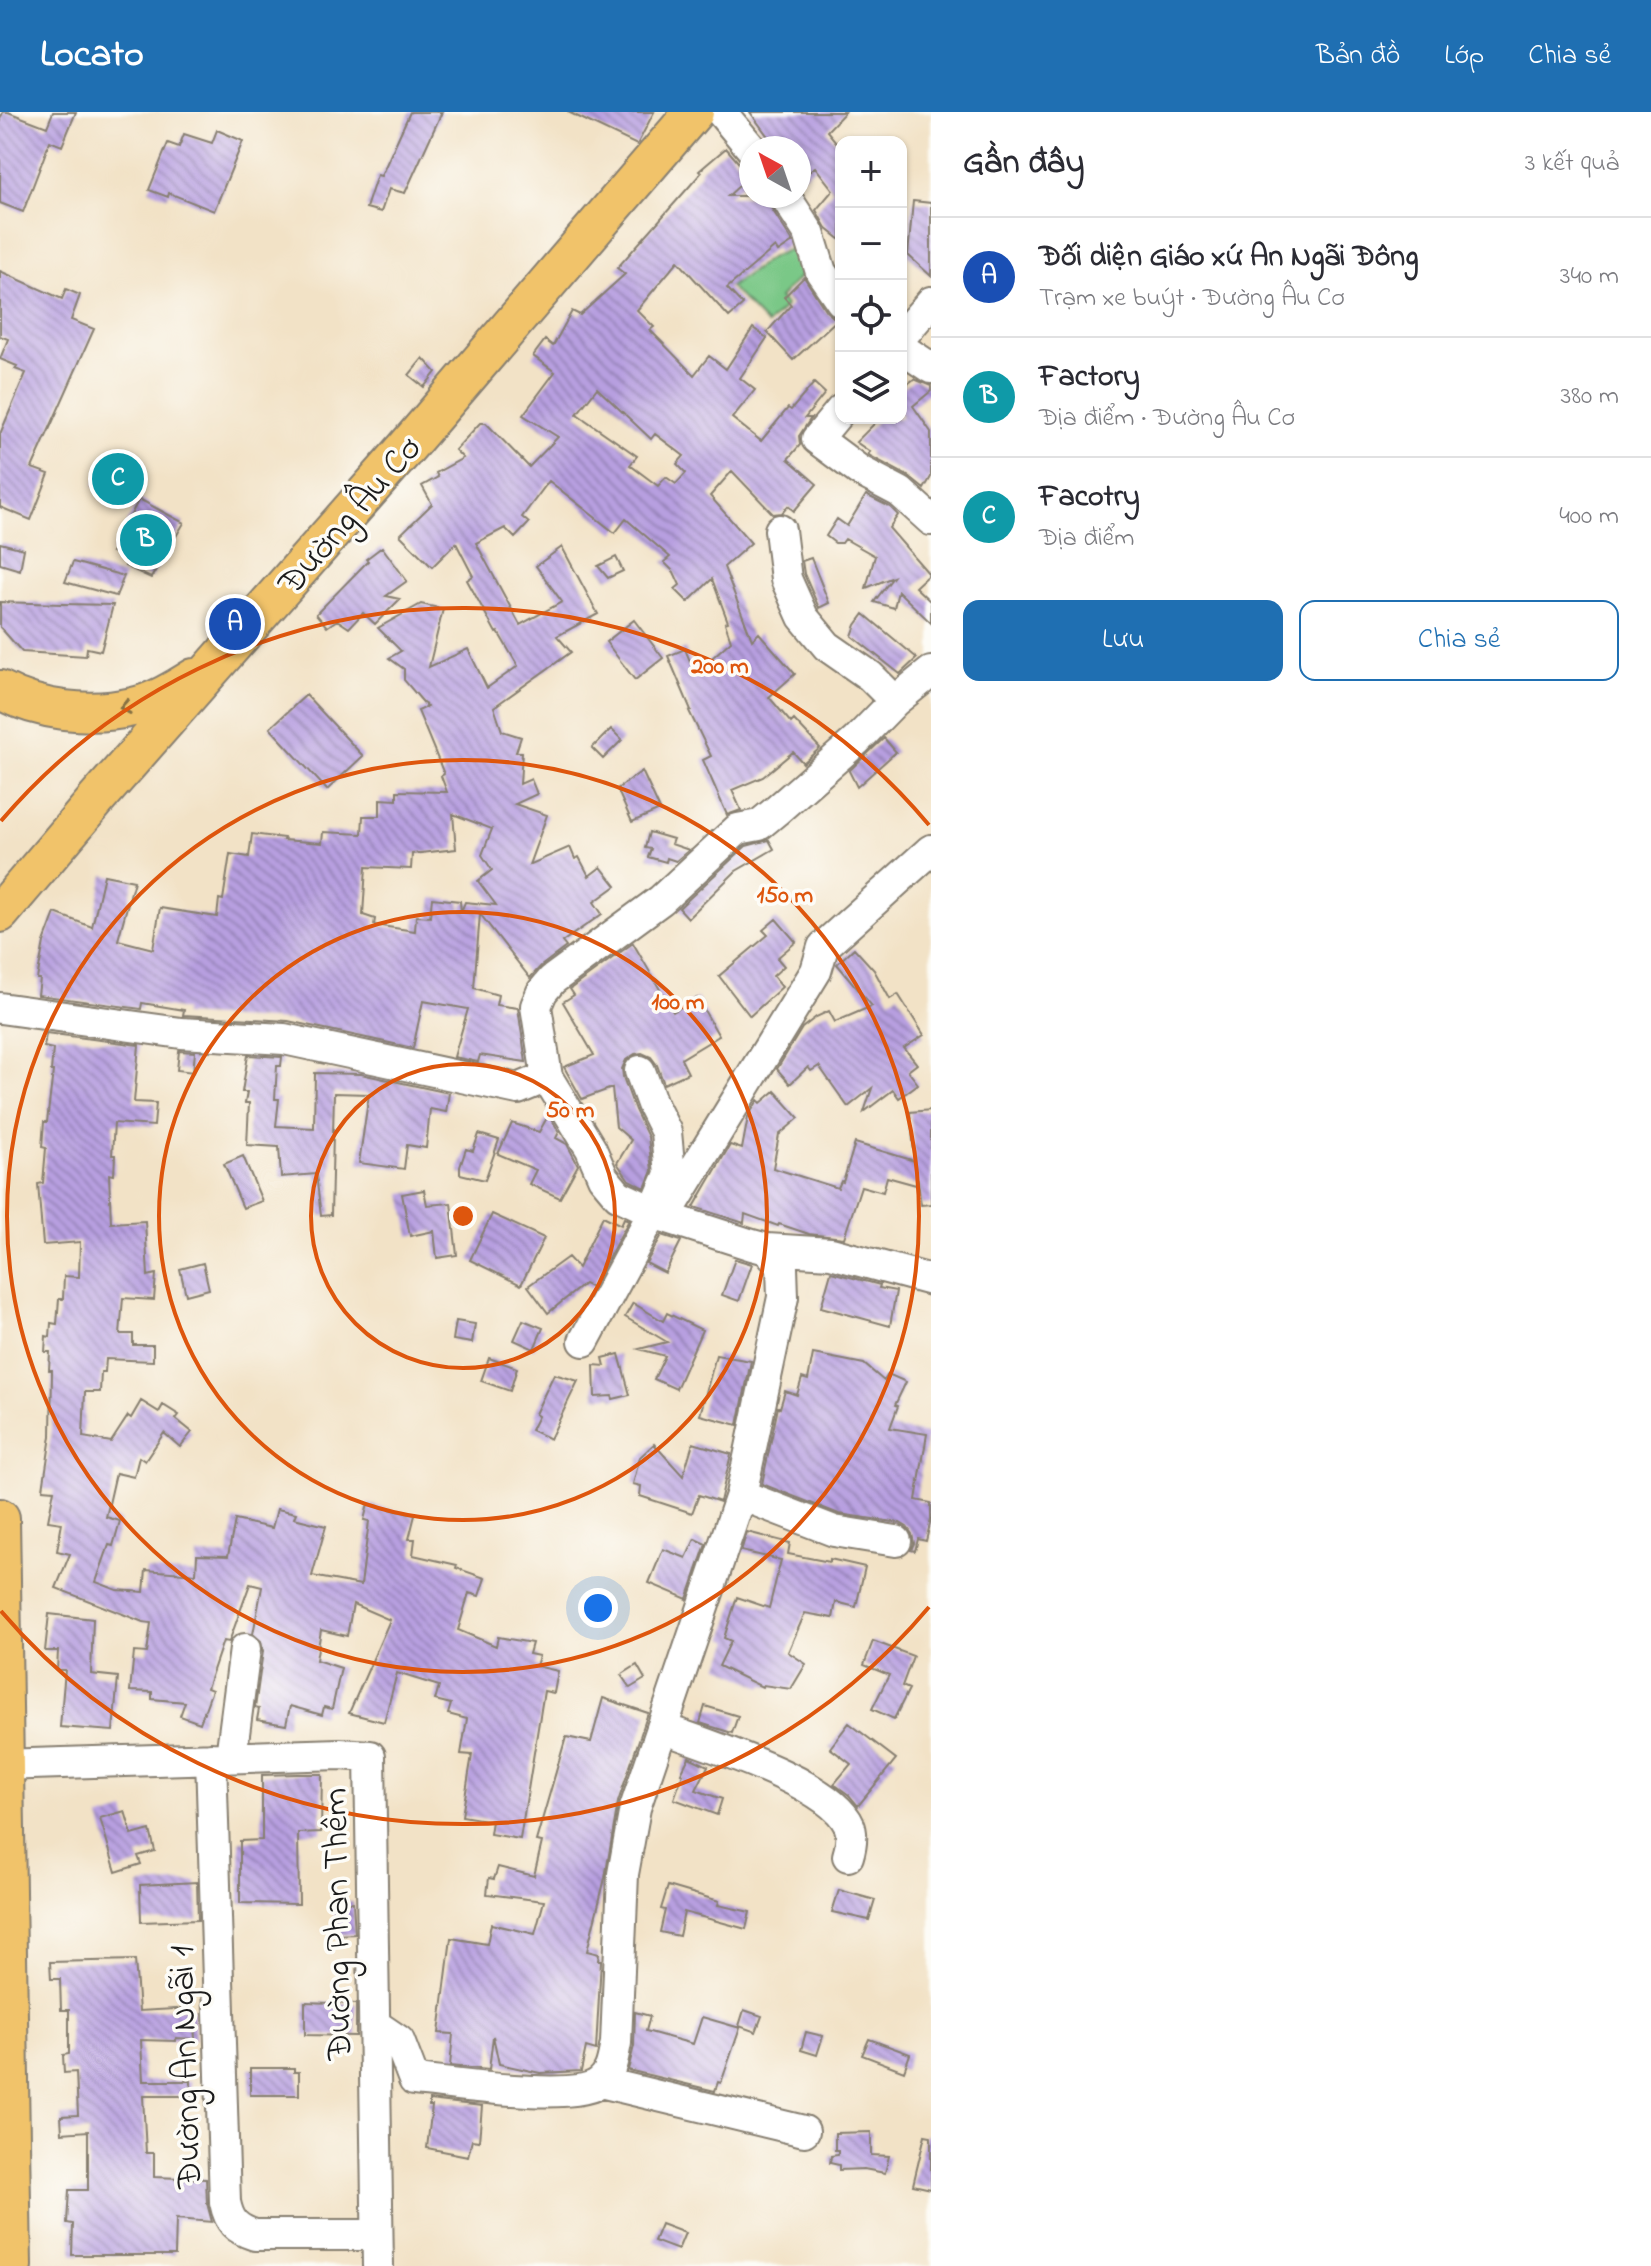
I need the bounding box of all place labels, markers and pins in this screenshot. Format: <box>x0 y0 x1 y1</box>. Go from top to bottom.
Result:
pin: C <box>92 449 144 509</box>
pin: B <box>120 510 172 570</box>
pin: A <box>209 594 261 654</box>
centre of rings <box>449 1202 477 1230</box>

